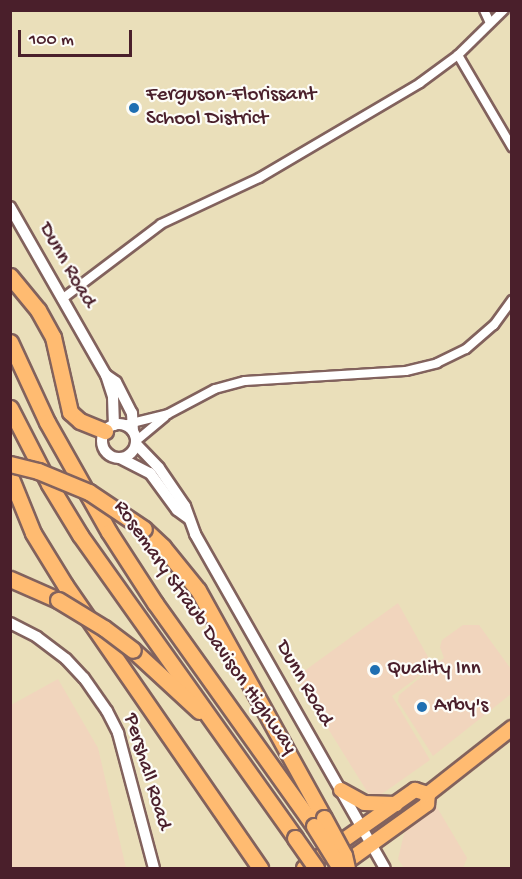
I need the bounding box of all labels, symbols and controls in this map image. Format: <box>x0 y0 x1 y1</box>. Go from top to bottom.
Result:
scale bar <box>21 18 135 56</box>
text: 100 m <box>29 30 74 51</box>
place label: Ferguson-Florissant School District <box>146 83 316 133</box>
marker: Ferguson-Florissant School District <box>127 101 141 115</box>
street label: Dunn Road <box>32 219 100 313</box>
street label: Rosemary Straub Davison Highway <box>107 496 301 760</box>
street label: Dunn Road <box>269 637 337 731</box>
place label: Quality Inn <box>387 657 481 683</box>
marker: Quality Inn <box>368 663 382 677</box>
place label: Arby's <box>434 694 488 720</box>
marker: Arby's <box>415 700 429 714</box>
street label: Pershall Road <box>116 711 176 833</box>

